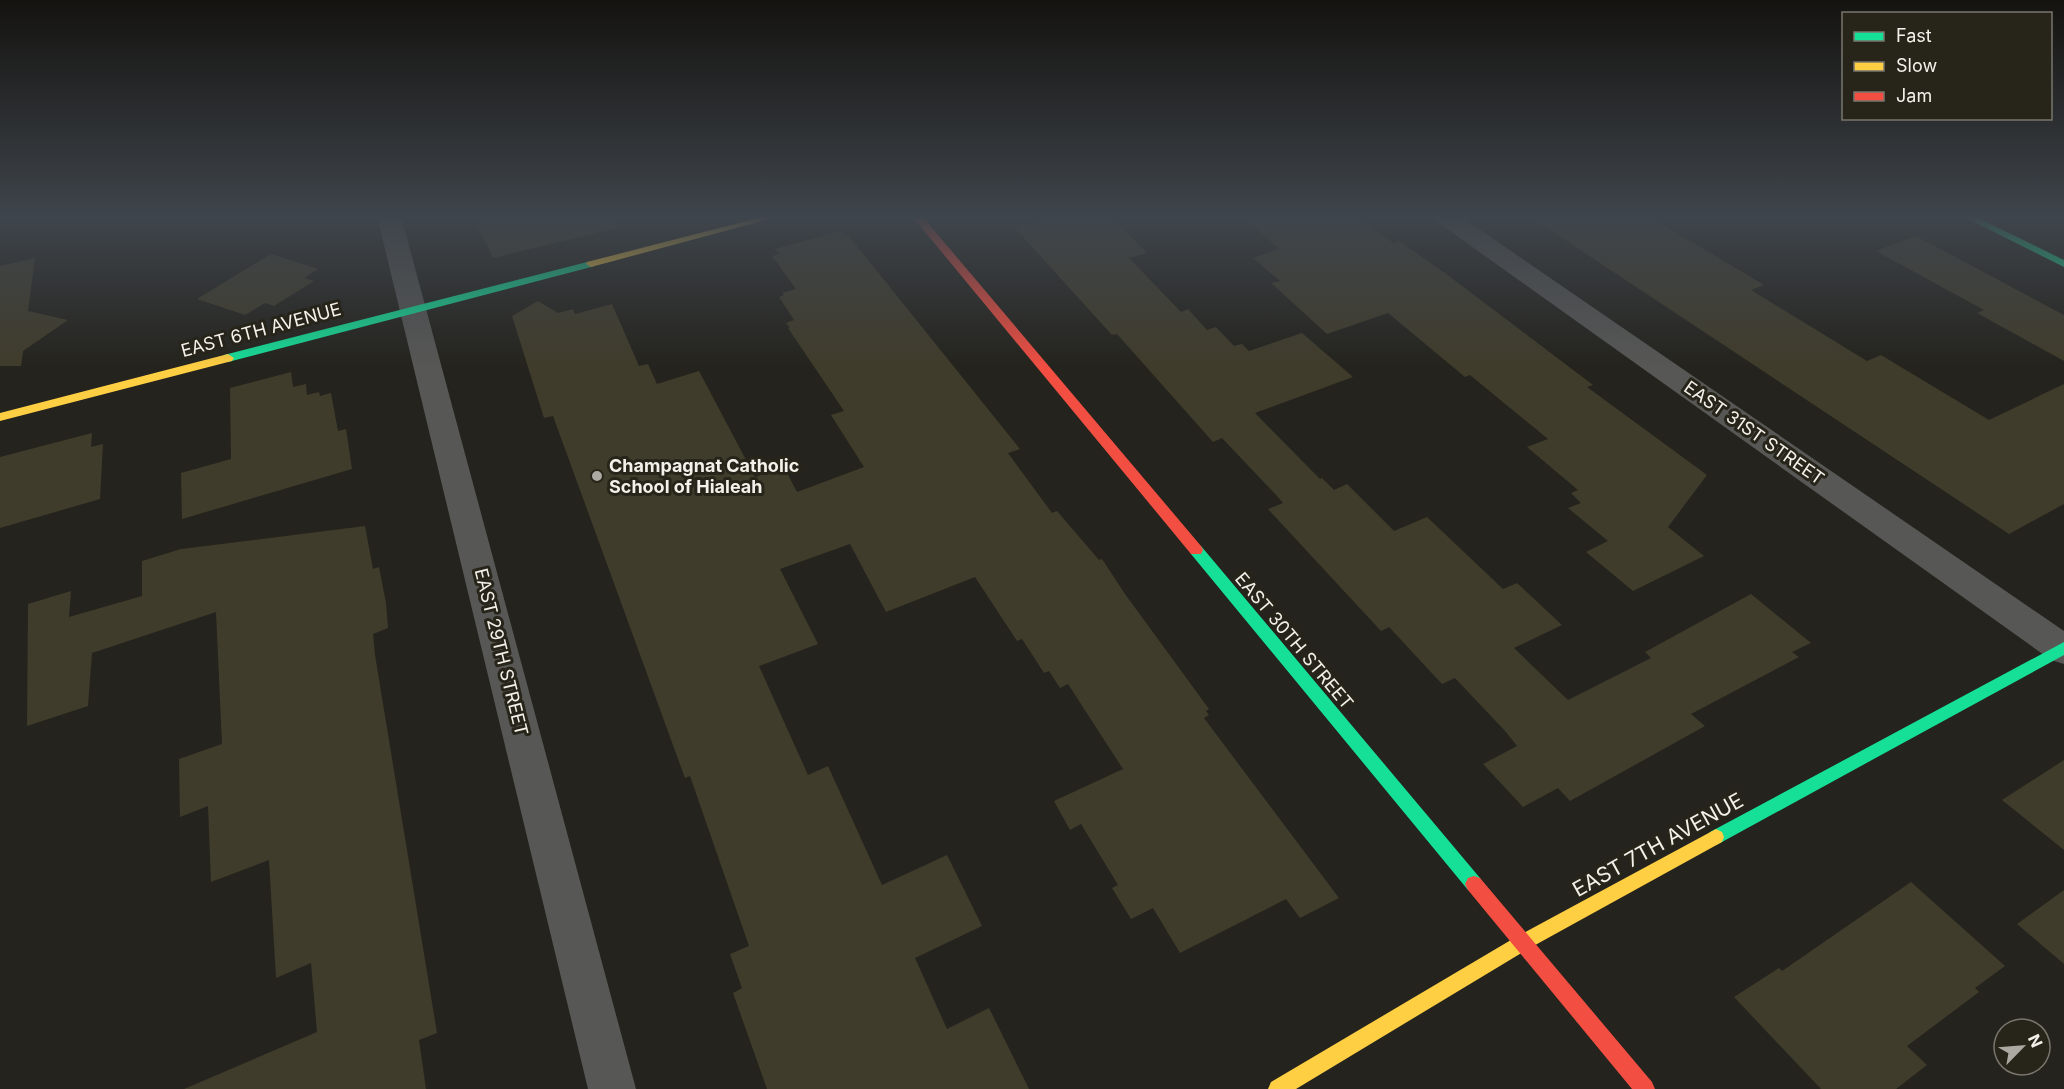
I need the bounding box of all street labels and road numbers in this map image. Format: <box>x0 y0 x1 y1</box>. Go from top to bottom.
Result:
street label: EAST 6TH AVENUE <box>179 298 343 361</box>
street label: EAST 31ST STREET <box>1680 376 1828 489</box>
street label: EAST 29TH STREET <box>471 566 532 738</box>
street label: EAST 30TH STREET <box>1231 568 1358 713</box>
street label: EAST 7TH AVENUE <box>1568 787 1747 902</box>

